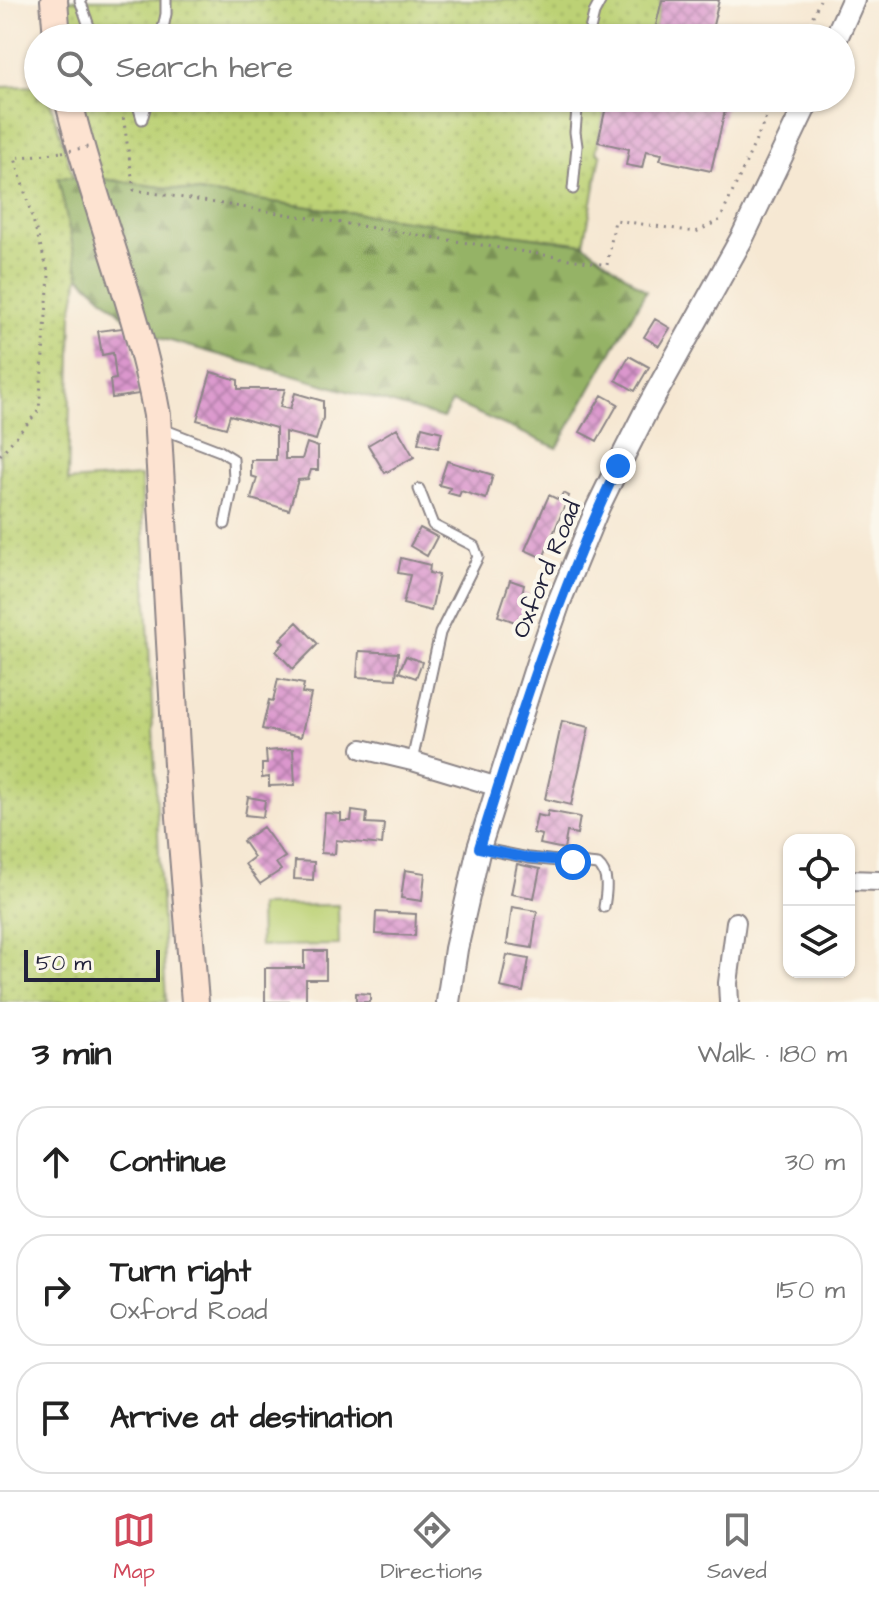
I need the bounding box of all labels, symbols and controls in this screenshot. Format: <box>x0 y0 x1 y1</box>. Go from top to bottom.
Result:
search box <box>24 24 855 112</box>
icon: search <box>52 46 96 90</box>
text: Search here <box>116 47 293 89</box>
route end <box>600 448 636 484</box>
street label: Oxford Road <box>504 496 590 643</box>
map controls <box>783 834 855 978</box>
button: locate <box>783 834 855 906</box>
route start <box>555 844 591 880</box>
button: layers <box>783 906 855 978</box>
scale bar <box>24 946 160 982</box>
text: 50 m <box>36 948 91 979</box>
text: 3 min <box>32 1030 112 1078</box>
text: Walk · 180 m <box>698 1036 847 1072</box>
icon: ahead <box>34 1140 78 1184</box>
text: Continue <box>110 1141 226 1183</box>
text: 30 m <box>785 1144 845 1180</box>
text: Turn right <box>110 1251 251 1293</box>
icon: right <box>34 1268 78 1312</box>
text: 150 m <box>776 1272 845 1308</box>
text: Oxford Road <box>110 1293 268 1329</box>
icon: arrive <box>34 1396 78 1440</box>
text: Arrive at destination <box>110 1397 392 1439</box>
tab: Map <box>112 1508 156 1587</box>
tab: Directions <box>380 1508 483 1587</box>
tab: Saved <box>707 1508 767 1587</box>

